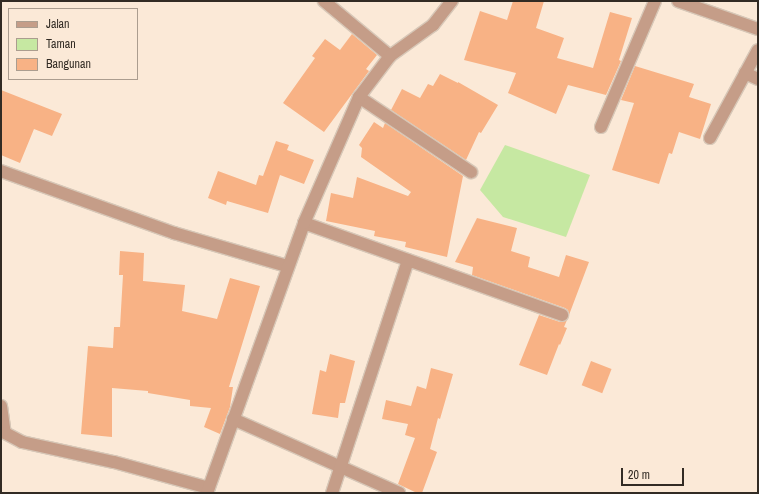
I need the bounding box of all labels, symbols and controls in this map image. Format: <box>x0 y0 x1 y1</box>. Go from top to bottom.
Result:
legend <box>8 8 138 80</box>
text: Jalan <box>46 16 70 32</box>
text: Taman <box>46 36 76 52</box>
text: Bangunan <box>46 56 91 72</box>
scale bar <box>623 460 686 486</box>
text: 20 m <box>628 467 650 483</box>

